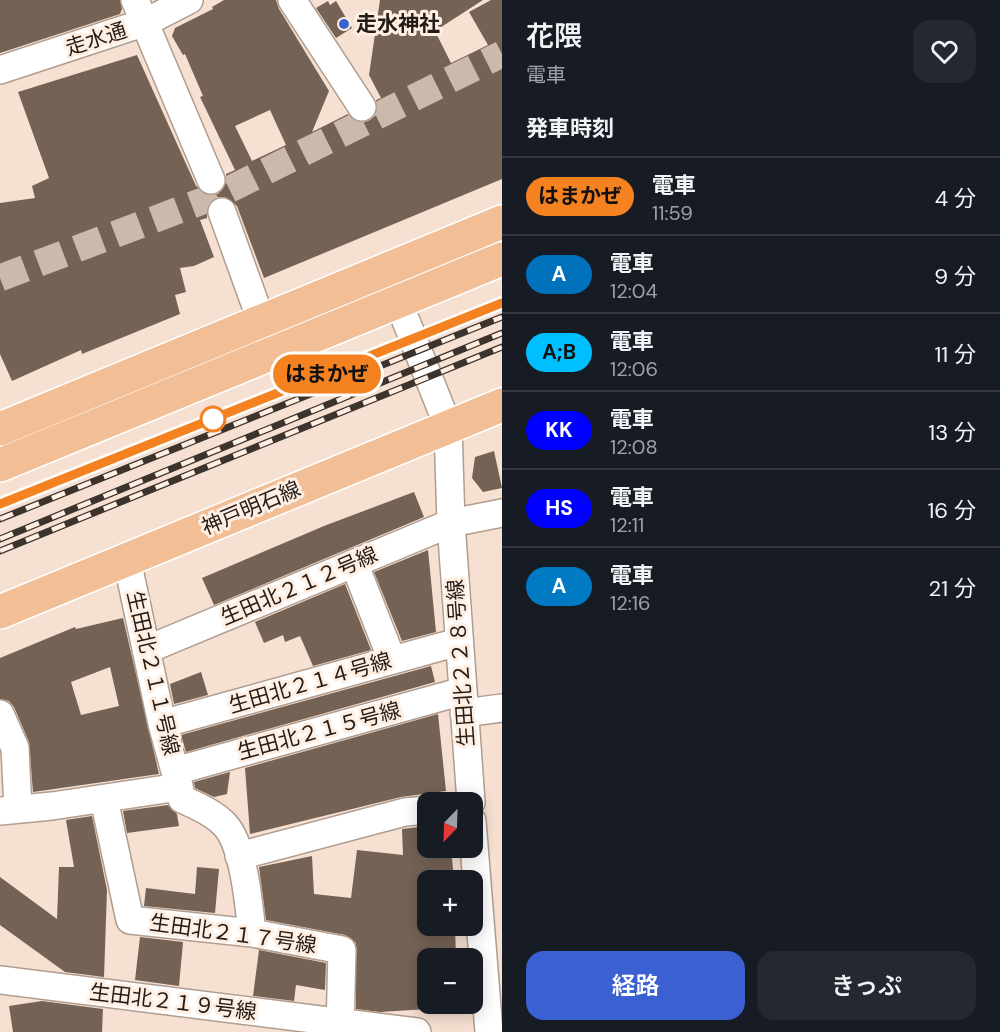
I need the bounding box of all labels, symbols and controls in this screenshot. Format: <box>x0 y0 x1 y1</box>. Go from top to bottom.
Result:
place label: 走水神社 <box>356 10 440 38</box>
street label: 走水通 <box>62 16 130 62</box>
marker: 走水神社 <box>337 17 351 31</box>
text: 花隈 <box>526 18 582 55</box>
button: heart <box>913 20 976 83</box>
text: 電車 <box>526 62 566 88</box>
text: 発車時刻 <box>526 114 614 143</box>
text: 電車 <box>652 171 696 200</box>
text: はまかぜ <box>538 182 622 210</box>
text: 4 分 <box>935 184 976 213</box>
text: 11:59 <box>652 200 693 226</box>
text: 電車 <box>610 249 654 278</box>
text: A <box>552 260 566 288</box>
text: 9 分 <box>934 262 976 291</box>
text: 12:04 <box>610 278 658 304</box>
text: 電車 <box>610 327 654 356</box>
text: A;B <box>542 338 576 366</box>
text: 11 分 <box>934 340 976 369</box>
line badge: はまかぜ <box>285 354 369 394</box>
text: 12:06 <box>610 356 658 382</box>
text: はまかぜ <box>285 360 369 388</box>
text: 電車 <box>610 405 654 434</box>
unlabelled marker <box>200 406 226 432</box>
text: KK <box>545 416 573 444</box>
text: 13 分 <box>928 418 976 447</box>
text: 12:08 <box>610 434 658 460</box>
street label: 神戸明石線 <box>197 475 305 541</box>
text: 電車 <box>610 483 654 512</box>
text: HS <box>545 494 573 522</box>
text: 16 分 <box>927 496 976 525</box>
text: 12:11 <box>610 512 644 538</box>
street label: 生田北２１２号線 <box>216 540 382 632</box>
text: 電車 <box>610 561 654 590</box>
text: A <box>552 572 566 600</box>
text: 21 分 <box>929 574 976 603</box>
street label: 生田北２２８号線 <box>441 578 481 748</box>
street label: 生田北２１１号線 <box>120 588 186 758</box>
text: 12:16 <box>610 590 651 616</box>
street label: 生田北２１４号線 <box>225 646 395 720</box>
street label: 生田北２１５号線 <box>234 696 404 766</box>
north arrow <box>417 792 483 858</box>
map controls <box>417 792 483 1014</box>
button: + <box>417 870 483 936</box>
street label: 生田北２１７号線 <box>148 908 318 960</box>
button: − <box>417 948 483 1014</box>
button: 経路 <box>526 951 745 1020</box>
button: きっぷ <box>757 951 976 1020</box>
street label: 生田北２１９号線 <box>88 978 258 1026</box>

